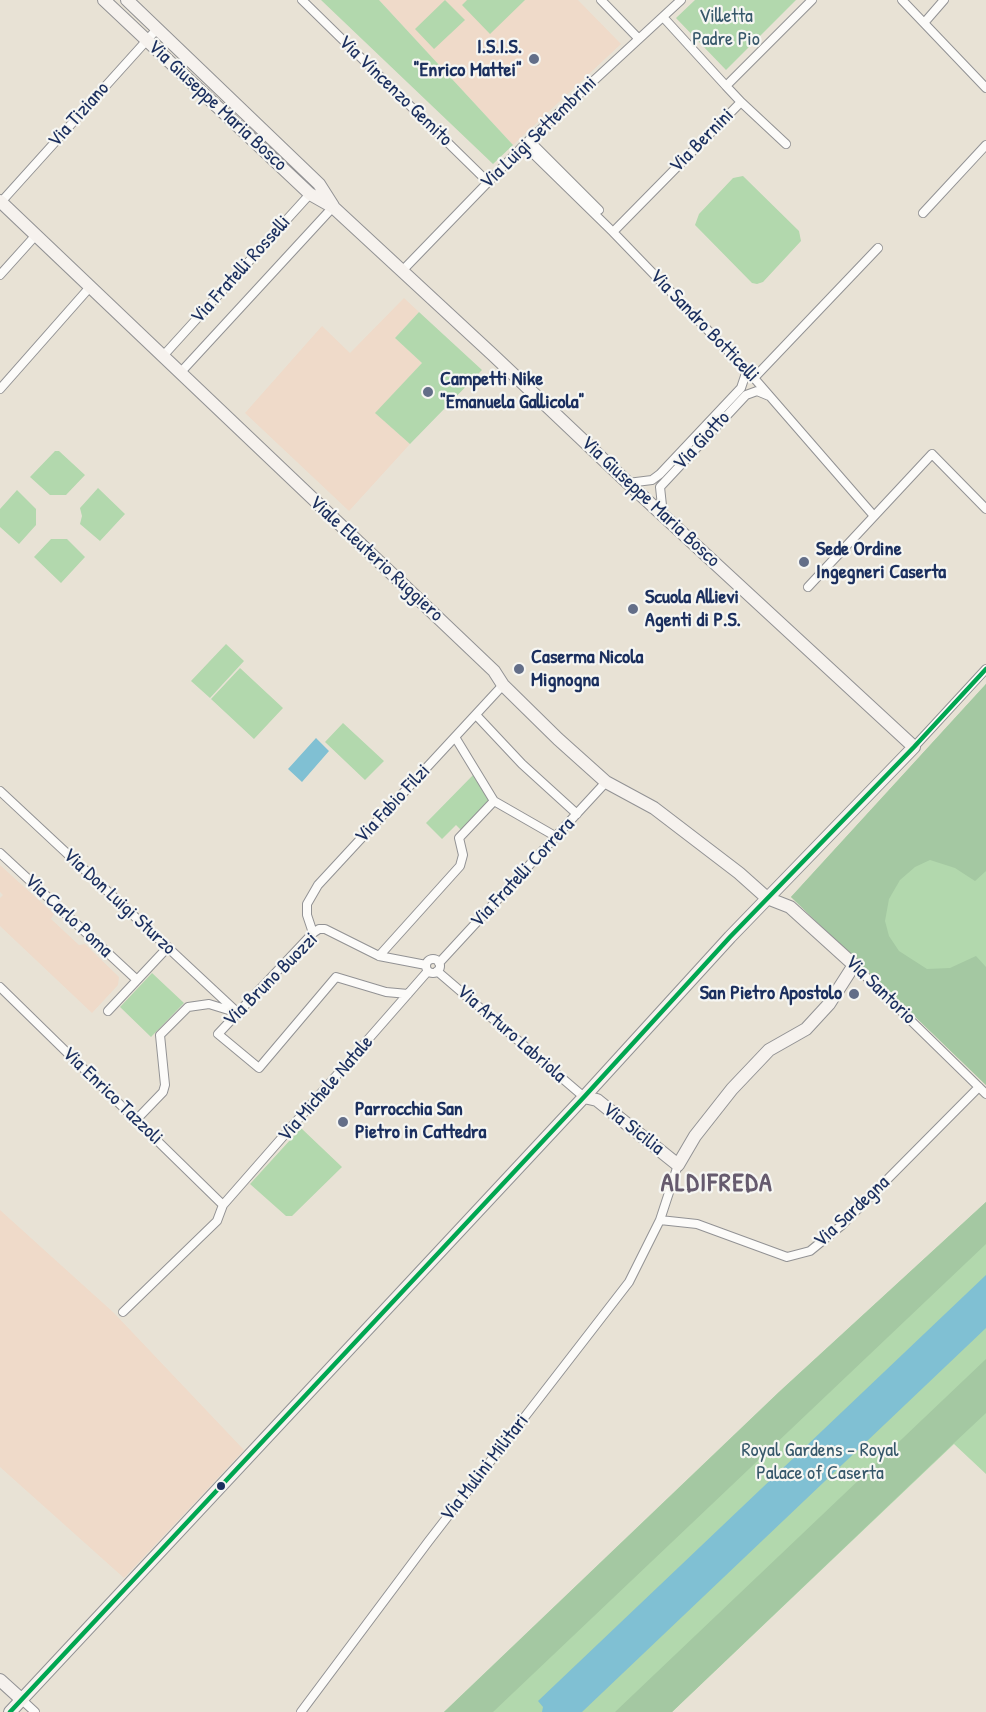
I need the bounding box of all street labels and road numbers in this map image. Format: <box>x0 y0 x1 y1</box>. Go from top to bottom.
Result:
street label: Via Vincenzo Gemito <box>333 30 457 152</box>
street label: Via Giuseppe Maria Bosco <box>142 35 292 177</box>
street label: Via Luigi Settembrini <box>476 71 602 195</box>
street label: Via Tiziano <box>43 77 115 153</box>
street label: Via Bernini <box>665 104 739 178</box>
street label: Via Fratelli Rosselli <box>186 211 296 329</box>
street label: Via Sandro Botticelli <box>644 265 764 387</box>
street label: Via Giotto <box>669 406 735 476</box>
street label: Via Giuseppe Maria Bosco <box>575 431 725 573</box>
street label: Viale Eleuterio Ruggiero <box>304 491 448 627</box>
street label: Via Fabio Filzi <box>350 760 436 848</box>
street label: Via Fratelli Correra <box>466 813 580 933</box>
street label: Via Don Luigi Sturzo <box>58 844 180 960</box>
street label: Via Carlo Poma <box>19 869 117 963</box>
street label: Via Bruno Buozzi <box>219 928 323 1032</box>
street label: Via Santorio <box>840 950 920 1030</box>
street label: Via Arturo Labriola <box>451 980 571 1088</box>
street label: Via Michele Natale <box>273 1031 379 1147</box>
street label: Via Enrico Tazzoli <box>57 1042 167 1150</box>
street label: Via Sicilia <box>597 1097 669 1161</box>
street label: Via Sardegna <box>809 1171 895 1253</box>
street label: Via Mulini Militari <box>436 1410 534 1526</box>

